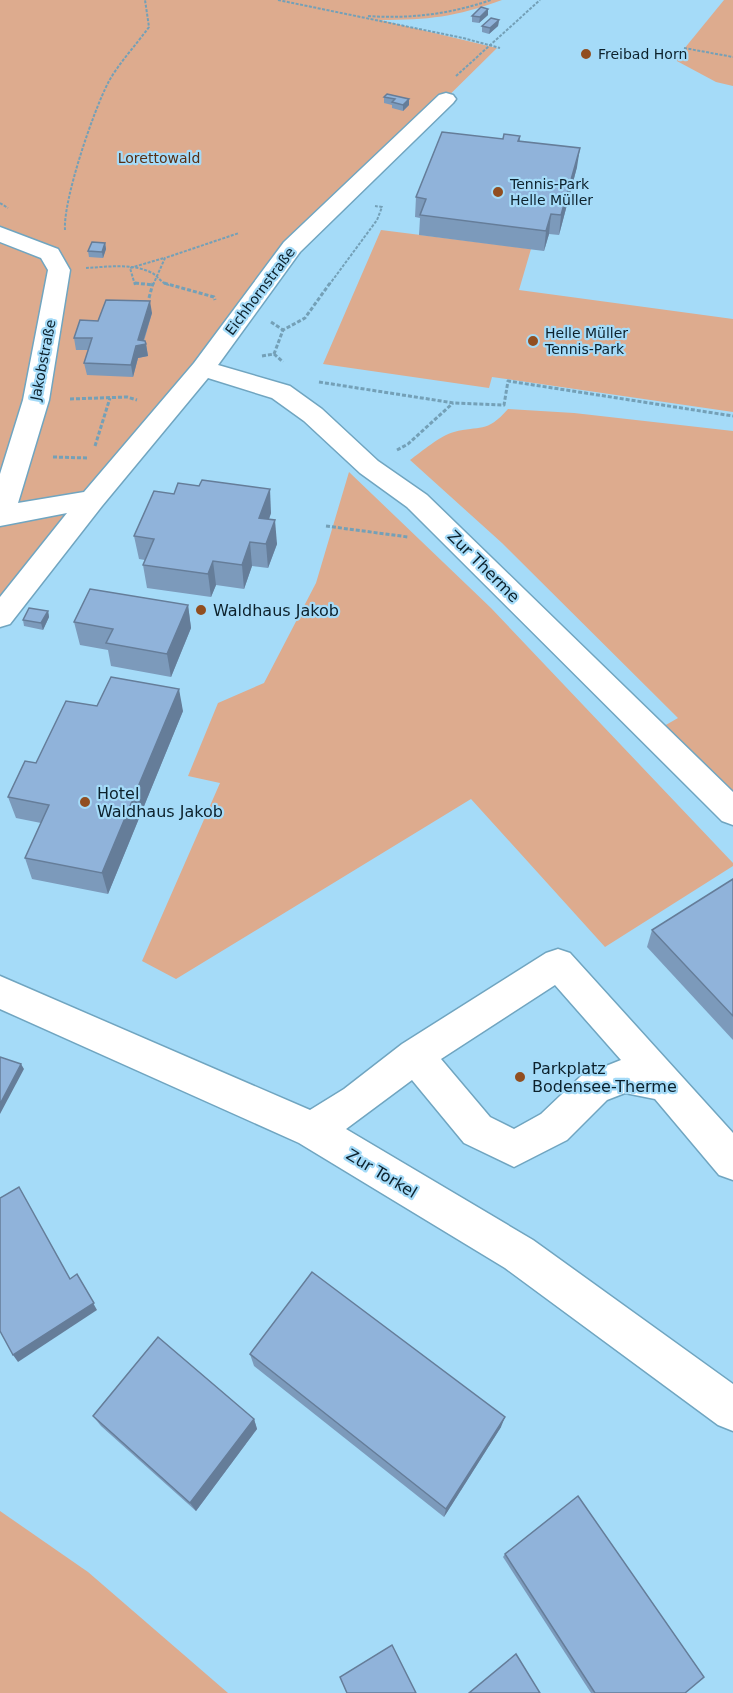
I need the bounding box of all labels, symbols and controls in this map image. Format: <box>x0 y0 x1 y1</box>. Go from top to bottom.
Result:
place label: Freibad Horn <box>598 46 687 62</box>
marker: Freibad Horn <box>579 47 593 61</box>
park label: Lorettowald <box>118 150 200 166</box>
place label: Tennis-Park Helle Müller <box>509 176 593 208</box>
marker: Tennis-Park Helle Müller <box>491 185 505 199</box>
street label: Eichhornstraße <box>222 244 298 338</box>
street label: Jakobstraße <box>27 318 59 403</box>
place label: Helle Müller Tennis-Park <box>544 325 628 357</box>
marker: Helle Müller Tennis-Park <box>526 334 540 348</box>
street label: Zur Therme <box>444 526 524 606</box>
place label: Waldhaus Jakob <box>213 601 339 620</box>
marker: Waldhaus Jakob <box>194 603 208 617</box>
place label: Hotel Waldhaus Jakob <box>97 784 223 821</box>
marker: Hotel Waldhaus Jakob <box>78 795 92 809</box>
place label: Parkplatz Bodensee-Therme <box>532 1059 677 1096</box>
marker: Parkplatz Bodensee-Therme <box>513 1070 527 1084</box>
street label: Zur Torkel <box>343 1145 421 1202</box>

